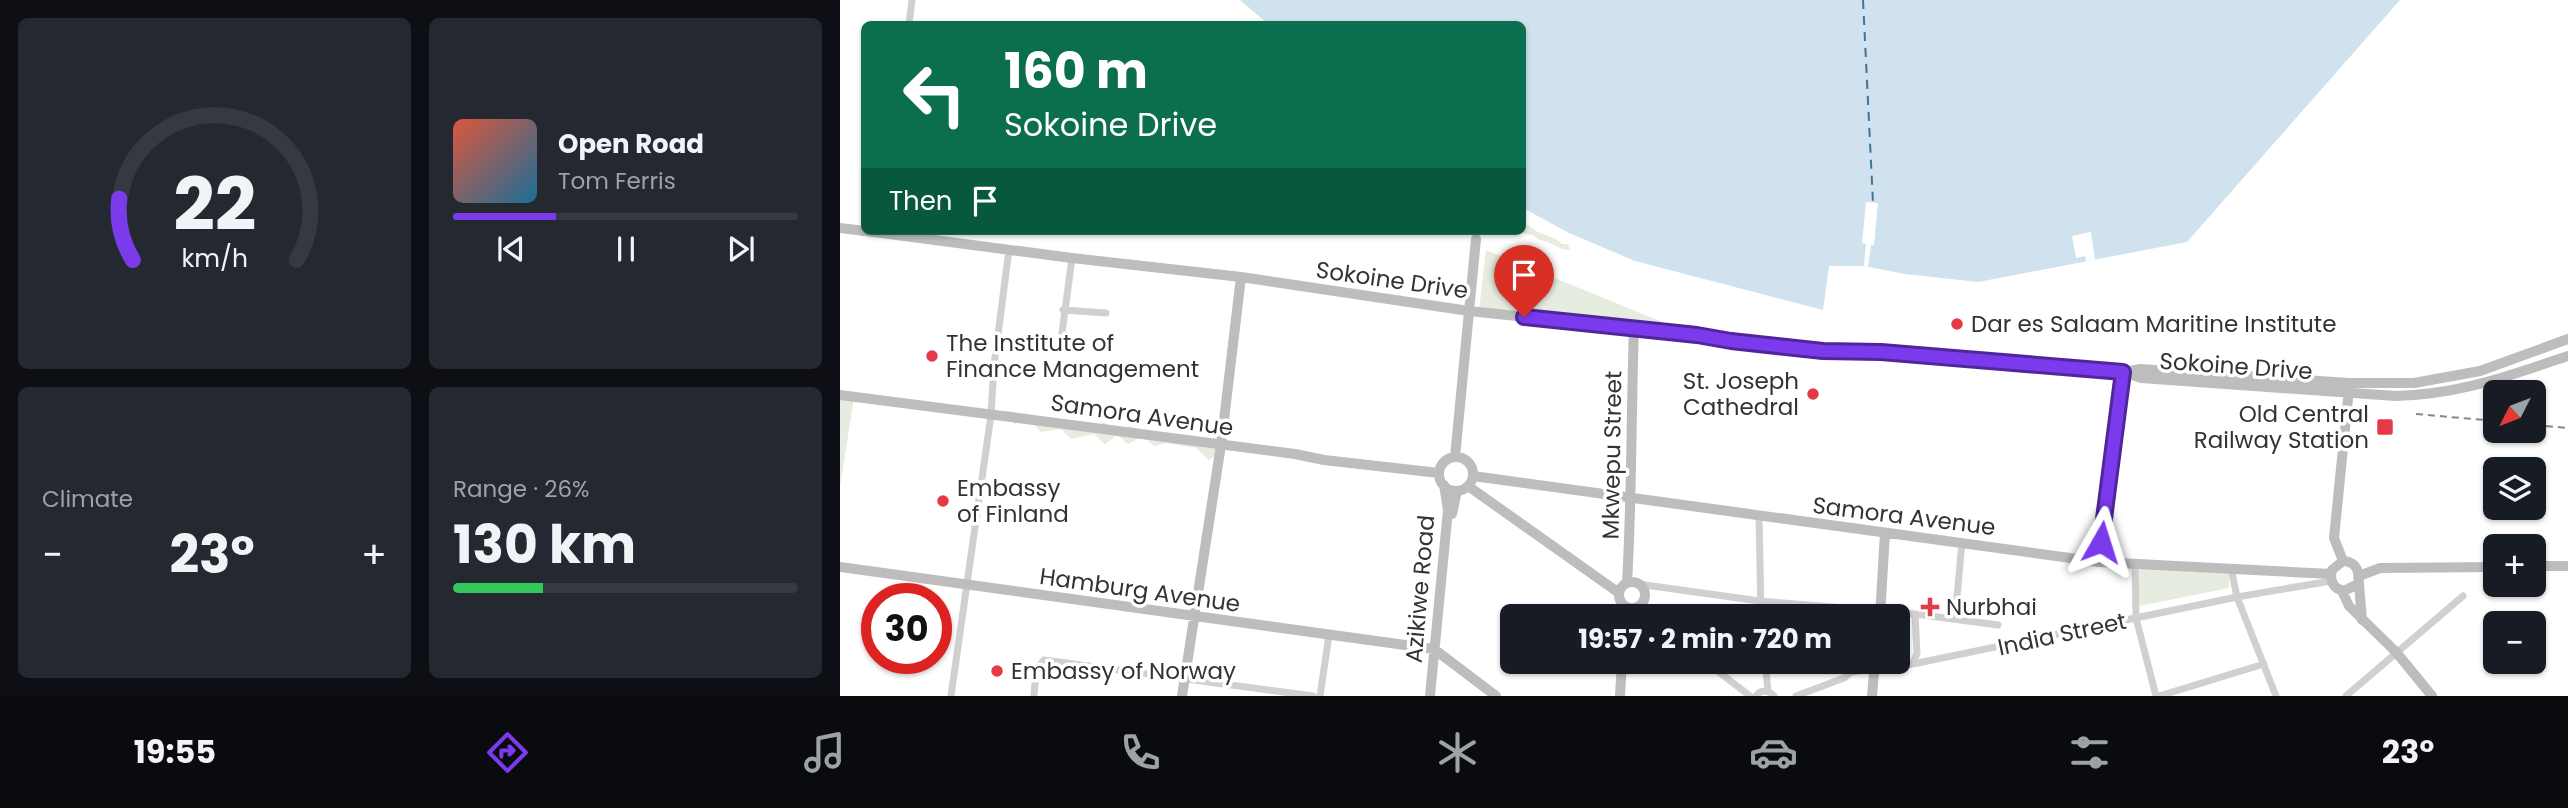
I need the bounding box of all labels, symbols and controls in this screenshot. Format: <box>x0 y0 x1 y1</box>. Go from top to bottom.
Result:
text: 160 m <box>1004 37 1148 105</box>
icon: left <box>889 49 980 140</box>
text: Sokoine Drive <box>1004 102 1217 147</box>
text: Open Road <box>558 126 704 162</box>
text: 22 <box>173 154 256 255</box>
text: Tom Ferris <box>558 165 676 197</box>
icon: arrive <box>966 182 1004 220</box>
text: Then <box>889 183 952 219</box>
icon: previous <box>492 230 530 268</box>
icon: pause <box>607 230 645 268</box>
icon: next <box>722 230 760 268</box>
text: km/h <box>181 241 248 276</box>
pin <box>1494 245 1554 317</box>
street label: Sokoine Drive <box>1314 253 1470 307</box>
icon: arrive <box>1505 256 1543 294</box>
place label: Dar es Salaam Maritine Institute <box>1971 308 2336 340</box>
marker: Dar es Salaam Maritine Institute <box>1949 316 1965 332</box>
place label: The Institute of Finance Management <box>946 327 1199 385</box>
street label: Sokoine Drive <box>2158 345 2314 387</box>
marker: The Institute of Finance Management <box>924 348 940 364</box>
place label: St. Joseph Cathedral <box>1683 365 1799 423</box>
street label: Mkwepu Street <box>1595 370 1629 540</box>
north arrow <box>2483 380 2546 443</box>
map controls <box>2483 380 2546 674</box>
street label: Samora Avenue <box>1049 386 1235 444</box>
marker: St. Joseph Cathedral <box>1805 386 1821 402</box>
place label: Old Central Railway Station <box>2194 398 2369 456</box>
marker: Old Central Railway Station <box>2375 417 2395 437</box>
button: layers <box>2483 457 2546 520</box>
place label: Embassy of Finland <box>957 472 1069 530</box>
text: Range · 26% <box>453 473 590 505</box>
text: Climate <box>42 483 133 515</box>
street label: Samora Avenue <box>1811 489 1997 543</box>
marker: Embassy of Finland <box>935 493 951 509</box>
position arrow <box>2064 505 2138 579</box>
text: 130 km <box>453 508 636 581</box>
street label: Azikiwe Road <box>1398 514 1442 664</box>
text: 23° <box>169 518 255 591</box>
text: − <box>42 528 63 581</box>
text: + <box>361 528 387 581</box>
button: + <box>2483 534 2546 597</box>
street label: Hamburg Avenue <box>1038 560 1242 620</box>
speed limit sign: 30 <box>861 583 952 674</box>
place label: Nurbhai <box>1946 591 2037 623</box>
marker: Nurbhai <box>1920 597 1940 617</box>
street label: India Street <box>1995 605 2129 663</box>
button: − <box>2483 611 2546 674</box>
text: 19:57 · 2 min · 720 m <box>1578 621 1832 657</box>
place label: Embassy of Norway <box>1011 655 1236 687</box>
marker: Embassy of Norway <box>989 663 1005 679</box>
icon: directions <box>483 728 532 777</box>
icon: music <box>800 728 849 777</box>
icon: phone <box>1116 728 1165 777</box>
icon: climate <box>1433 728 1482 777</box>
icon: car <box>1749 728 1798 777</box>
icon: filters <box>2065 728 2114 777</box>
text: 19:55 <box>134 729 216 774</box>
text: 23° <box>2382 729 2434 774</box>

